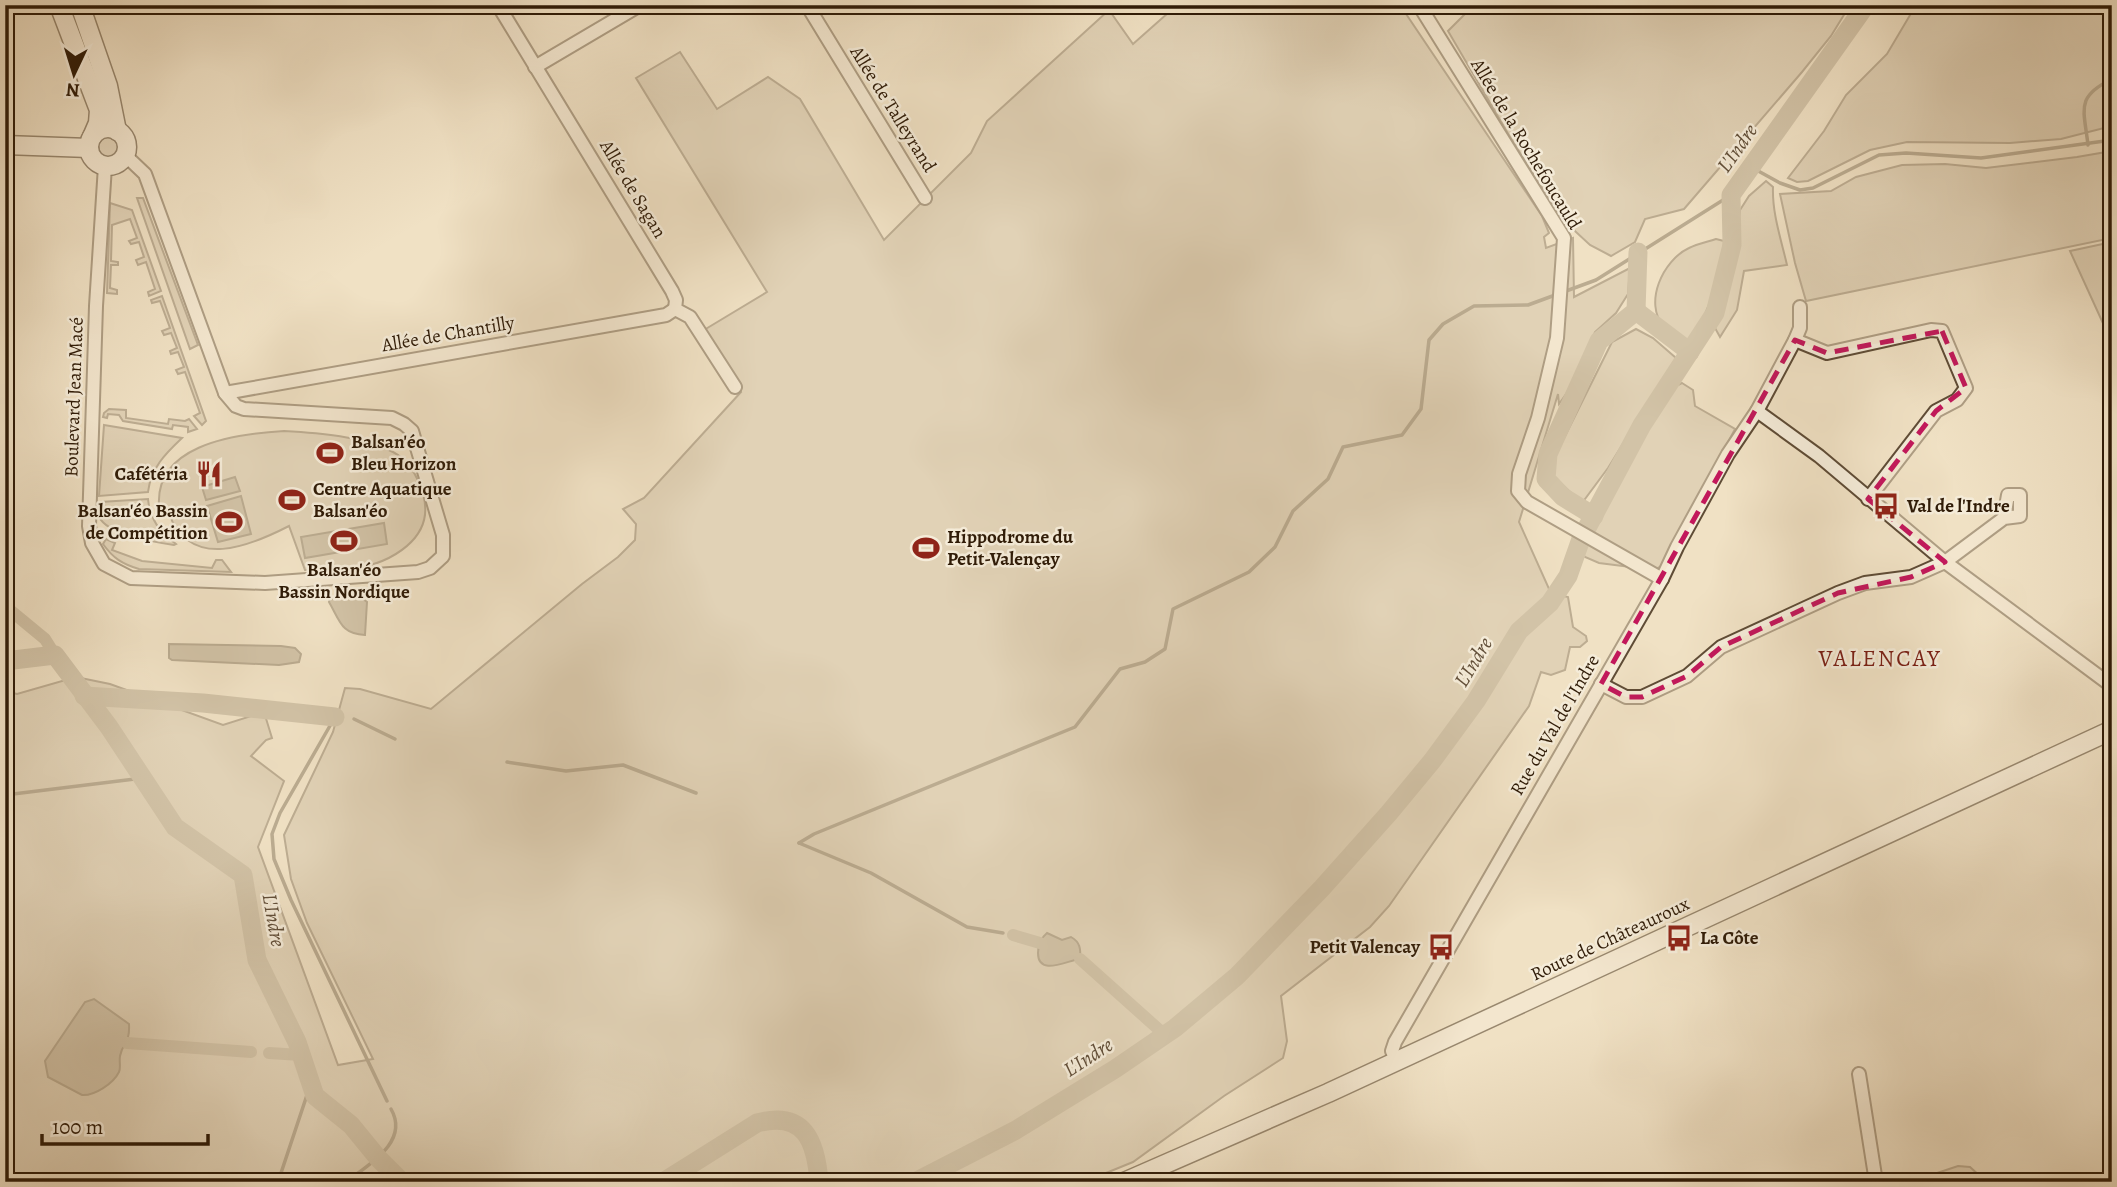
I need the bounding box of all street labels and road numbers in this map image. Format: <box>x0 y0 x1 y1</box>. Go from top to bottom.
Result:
street label: Allée de Talleyrand <box>843 40 943 178</box>
street label: Allée de la Rochefoucauld <box>1464 53 1588 235</box>
street label: Allée de Sagan <box>593 134 673 243</box>
street label: Allée de Chantilly <box>379 309 517 359</box>
street label: Boulevard Jean Macé <box>58 317 90 477</box>
street label: Rue du Val de l'Indre <box>1504 650 1606 800</box>
street label: Route de Châteauroux <box>1526 891 1694 987</box>

